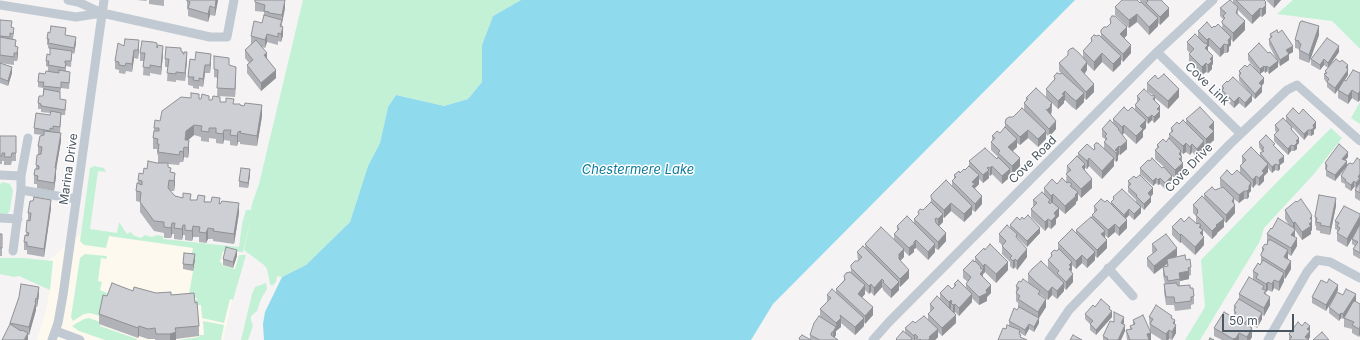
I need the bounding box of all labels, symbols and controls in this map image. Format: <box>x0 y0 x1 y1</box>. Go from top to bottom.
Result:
street label: Cove Link <box>1182 59 1232 109</box>
street label: Marina Drive <box>57 132 81 206</box>
street label: Cove Road <box>1006 133 1060 187</box>
street label: Cove Drive <box>1162 141 1216 195</box>
water label: Chestermere Lake <box>582 162 694 178</box>
scale bar <box>1224 306 1296 332</box>
text: 50 m <box>1229 313 1258 328</box>

